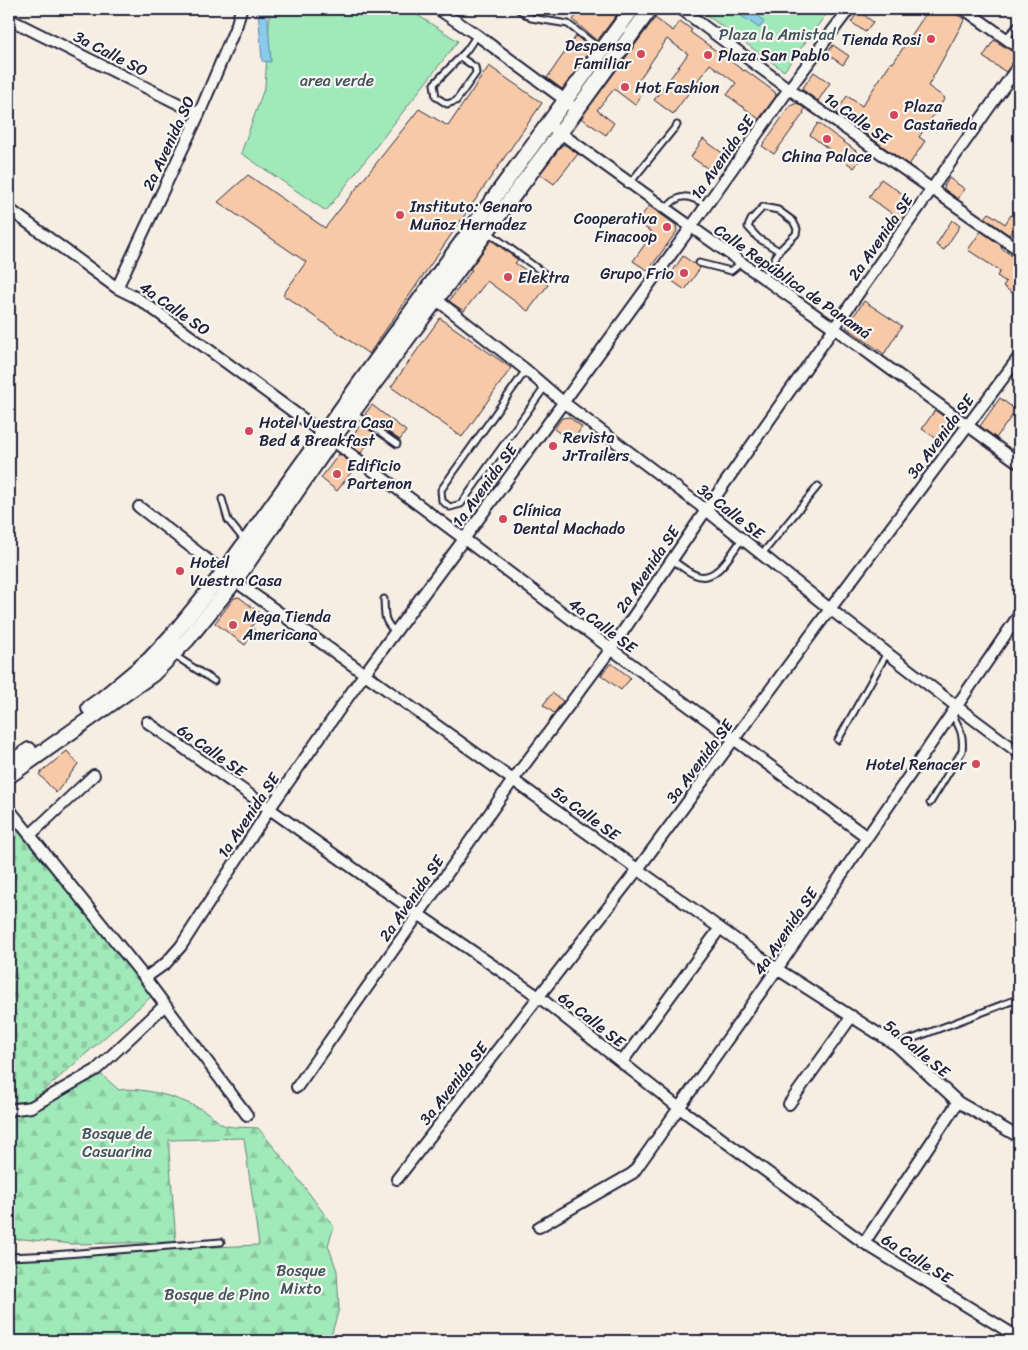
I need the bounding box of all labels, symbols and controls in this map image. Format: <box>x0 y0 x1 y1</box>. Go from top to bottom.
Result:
park label: Plaza la Amistad <box>719 20 837 49</box>
street label: 3a Calle SO <box>68 22 153 85</box>
place label: Tienda Rosi <box>841 25 922 54</box>
place label: Despensa Familiar <box>565 31 632 78</box>
marker: Tienda Rosi <box>925 33 937 45</box>
place label: Plaza San Pablo <box>718 41 830 70</box>
marker: Despensa Familiar <box>635 48 647 60</box>
marker: Plaza San Pablo <box>702 49 714 61</box>
park label: area verde <box>300 66 374 95</box>
place label: Hot Fashion <box>635 73 720 102</box>
marker: Hot Fashion <box>619 81 631 93</box>
street label: 1a Calle SE <box>818 84 898 153</box>
street label: 2a Avenida SO <box>134 91 203 195</box>
place label: Plaza Castañeda <box>904 92 977 139</box>
street label: 1a Avenida SE <box>682 108 763 206</box>
marker: Plaza Castañeda <box>888 109 900 121</box>
marker: China Palace <box>821 133 833 145</box>
place label: China Palace <box>782 142 872 171</box>
street label: 2a Avenida SE <box>840 187 922 287</box>
place label: Instituto: Genaro Muñoz Hernadez <box>409 192 532 239</box>
place label: Cooperativa Finacoop <box>574 204 658 251</box>
marker: Instituto: Genaro Muñoz Hernadez <box>394 209 406 221</box>
street label: Calle República de Panamá <box>708 216 878 347</box>
marker: Cooperativa Finacoop <box>661 221 673 233</box>
place label: Grupo Frio <box>600 259 674 288</box>
place label: Elektra <box>518 263 570 292</box>
marker: Grupo Frio <box>678 267 690 279</box>
marker: Elektra <box>502 271 514 283</box>
street label: 4a Calle SO <box>133 273 216 344</box>
street label: 3a Avenida SE <box>899 387 983 485</box>
place label: Hotel Vuestra Casa Bed & Breakfast <box>259 408 394 455</box>
place label: Revista JrTrailers <box>562 423 630 470</box>
marker: Hotel Vuestra Casa Bed & Breakfast <box>243 425 255 437</box>
street label: 1a Avenida SE <box>444 436 526 533</box>
marker: Revista JrTrailers <box>547 440 559 452</box>
place label: Edificio Partenon <box>347 451 412 498</box>
marker: Edificio Partenon <box>331 468 343 480</box>
street label: 3a Calle SE <box>691 476 772 548</box>
place label: Clínica Dental Machado <box>513 496 625 543</box>
marker: Clínica Dental Machado <box>497 513 509 525</box>
street label: 2a Avenida SE <box>607 519 688 619</box>
place label: Hotel Vuestra Casa <box>190 548 283 595</box>
marker: Hotel Vuestra Casa <box>174 565 186 577</box>
street label: 4a Calle SE <box>562 590 644 662</box>
place label: Mega Tienda Americana <box>242 602 332 649</box>
marker: Mega Tienda Americana <box>227 619 239 631</box>
street label: 3a Avenida SE <box>658 712 742 810</box>
street label: 6a Calle SE <box>171 716 253 786</box>
place label: Hotel Renacer <box>866 750 967 779</box>
marker: Hotel Renacer <box>970 758 982 770</box>
street label: 1a Avenida SE <box>209 766 288 864</box>
street label: 5a Calle SE <box>545 778 627 849</box>
street label: 2a Avenida SE <box>371 848 453 948</box>
street label: 4a Avenida SE <box>745 880 826 981</box>
street label: 6a Calle SE <box>552 984 633 1056</box>
street label: 5a Calle SE <box>877 1012 957 1086</box>
street label: 3a Avenida SE <box>411 1034 496 1132</box>
park label: Bosque de Casuarina <box>82 1119 153 1166</box>
street label: 6a Calle SE <box>875 1225 959 1292</box>
park label: Bosque Mixto <box>276 1256 326 1303</box>
park label: Bosque de Pino <box>164 1280 270 1309</box>

